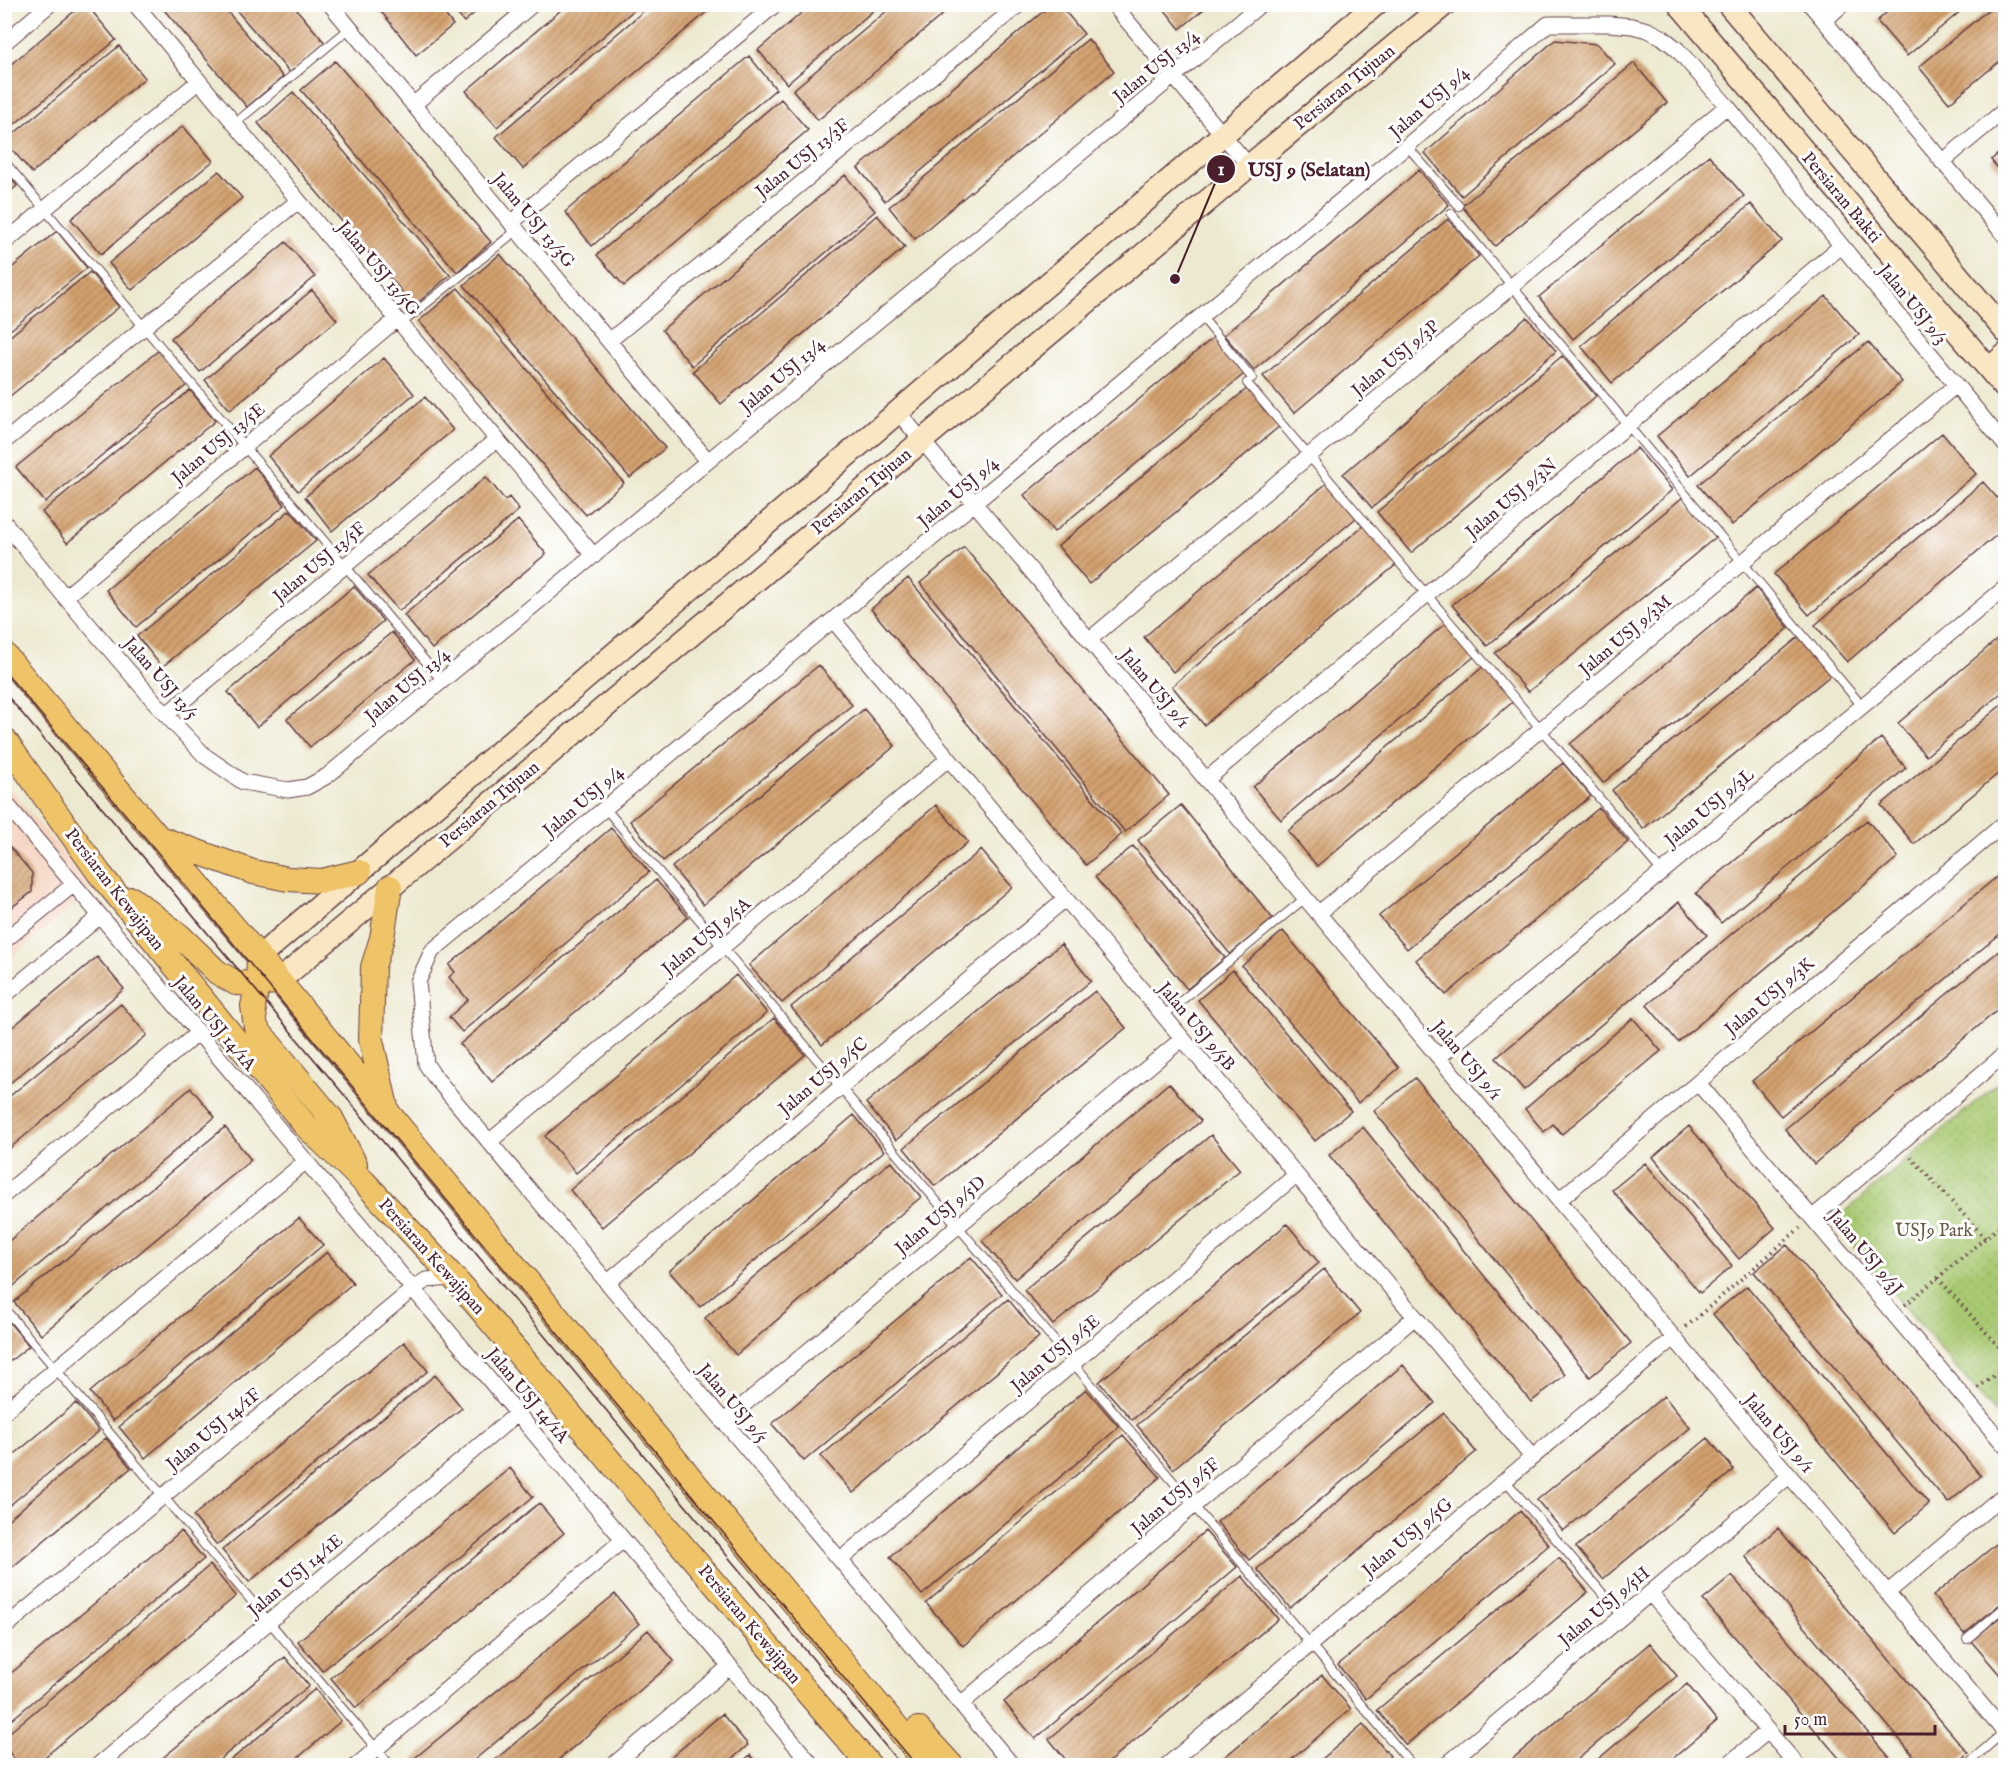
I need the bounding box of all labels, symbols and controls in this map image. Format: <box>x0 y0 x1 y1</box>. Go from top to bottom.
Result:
street label: Jalan USJ 13/4 <box>1108 25 1205 110</box>
street label: Persiaran Tujuan <box>1290 40 1401 136</box>
street label: Jalan USJ 9/4 <box>1384 62 1475 145</box>
street label: Jalan USJ 13/3F <box>750 114 855 205</box>
street label: Persiaran Bakti <box>1796 148 1886 248</box>
callout: USJ 9 (Selatan) <box>1206 150 1383 188</box>
text: USJ 9 (Selatan) <box>1247 158 1370 183</box>
text: 1 <box>1218 159 1225 182</box>
street label: Jalan USJ 13/3G <box>485 167 580 274</box>
street label: Jalan USJ 13/5G <box>330 215 425 322</box>
street label: Jalan USJ 9/3 <box>1871 258 1951 350</box>
street label: Jalan USJ 9/3P <box>1346 316 1445 404</box>
street label: Jalan USJ 13/4 <box>734 334 830 420</box>
street label: Jalan USJ 13/5E <box>166 398 270 491</box>
street label: Persiaran Tujuan <box>807 443 917 541</box>
street label: Jalan USJ 9/4 <box>912 453 1004 535</box>
street label: Jalan USJ 9/3N <box>1460 454 1563 545</box>
street label: Jalan USJ 13/5F <box>267 517 371 610</box>
street label: Jalan USJ 9/3M <box>1573 591 1677 683</box>
street label: Jalan USJ 13/5 <box>116 631 203 726</box>
street label: Jalan USJ 9/1 <box>1113 643 1194 734</box>
street label: Jalan USJ 13/4 <box>359 644 455 730</box>
street label: Persiaran Tujuan <box>435 756 545 854</box>
street label: Jalan USJ 9/4 <box>537 762 629 844</box>
street label: Jalan USJ 9/3L <box>1659 764 1760 854</box>
street label: Persiaran Kewajipan <box>59 824 169 956</box>
street label: Jalan USJ 9/5A <box>656 893 757 982</box>
street label: Jalan USJ 9/3K <box>1719 952 1820 1043</box>
street label: Jalan USJ 14/1A <box>166 970 261 1077</box>
street label: Jalan USJ 9/5B <box>1151 976 1240 1076</box>
street label: Jalan USJ 9/1 <box>1425 1015 1506 1106</box>
street label: Jalan USJ 9/5C <box>773 1033 873 1123</box>
street label: Jalan USJ 9/5D <box>889 1172 991 1262</box>
street label: Persiaran Kewajipan <box>373 1194 490 1320</box>
street label: Jalan USJ 9/3J <box>1821 1204 1908 1301</box>
park label: USJ9 Park <box>1895 1220 1973 1243</box>
street label: Jalan USJ 9/5E <box>1005 1310 1105 1399</box>
street label: Jalan USJ 14/1A <box>479 1342 574 1449</box>
street label: Jalan USJ 9/5 <box>691 1358 772 1449</box>
street label: Jalan USJ 14/1F <box>160 1384 266 1478</box>
street label: Jalan USJ 9/1 <box>1737 1388 1818 1479</box>
street label: Jalan USJ 9/5F <box>1126 1453 1225 1542</box>
street label: Jalan USJ 9/5G <box>1356 1493 1458 1584</box>
street label: Jalan USJ 14/1E <box>242 1530 348 1624</box>
street label: Persiaran Kewajipan <box>692 1561 806 1690</box>
street label: Jalan USJ 9/5H <box>1553 1562 1655 1653</box>
scale bar <box>1785 1698 1935 1736</box>
text: 50 m <box>1794 1709 1827 1732</box>

